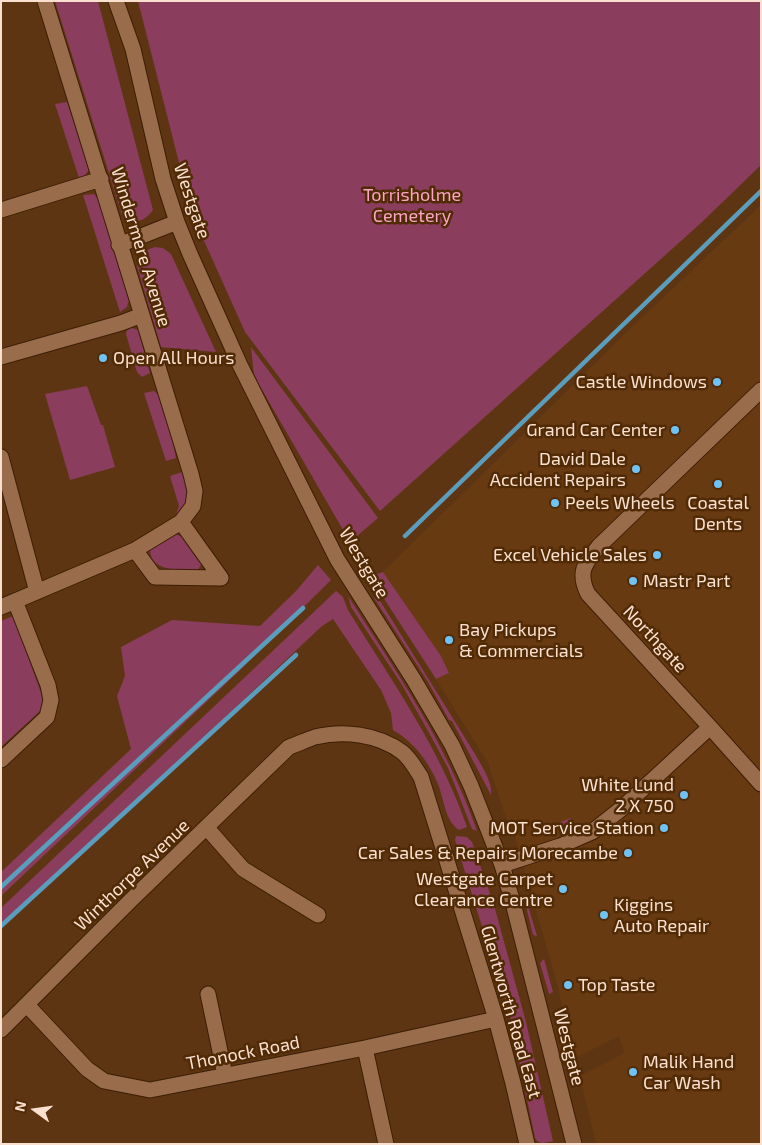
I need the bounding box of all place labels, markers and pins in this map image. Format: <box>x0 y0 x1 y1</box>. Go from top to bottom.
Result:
place label: Open All Hours <box>113 347 234 369</box>
marker: Open All Hours <box>97 352 109 364</box>
place label: Castle Windows <box>575 371 707 393</box>
marker: Castle Windows <box>711 376 723 388</box>
place label: Grand Car Center <box>526 419 665 441</box>
marker: Grand Car Center <box>669 424 681 436</box>
place label: David Dale Accident Repairs <box>490 448 626 490</box>
marker: David Dale Accident Repairs <box>630 463 642 475</box>
marker: Coastal Dents <box>712 478 724 490</box>
place label: Peels Wheels <box>565 492 675 514</box>
place label: Coastal Dents <box>687 492 749 534</box>
marker: Peels Wheels <box>549 497 561 509</box>
place label: Excel Vehicle Sales <box>493 544 647 566</box>
marker: Excel Vehicle Sales <box>651 549 663 561</box>
place label: Mastr Part <box>643 570 730 592</box>
marker: Mastr Part <box>627 575 639 587</box>
place label: Bay Pickups & Commercials <box>459 619 583 662</box>
marker: Bay Pickups & Commercials <box>443 634 455 646</box>
place label: White Lund 2 X 750 <box>581 774 674 816</box>
marker: White Lund 2 X 750 <box>678 789 690 801</box>
place label: MOT Service Station <box>490 817 654 839</box>
marker: MOT Service Station <box>658 822 670 834</box>
place label: Car Sales & Repairs Morecambe <box>358 842 618 864</box>
marker: Car Sales & Repairs Morecambe <box>622 847 634 859</box>
place label: Westgate Carpet Clearance Centre <box>414 868 553 911</box>
marker: Westgate Carpet Clearance Centre <box>557 883 569 895</box>
place label: Kiggins Auto Repair <box>614 894 709 936</box>
marker: Kiggins Auto Repair <box>598 909 610 921</box>
place label: Top Taste <box>578 974 655 996</box>
marker: Top Taste <box>562 979 574 991</box>
place label: Malik Hand Car Wash <box>643 1051 734 1094</box>
marker: Malik Hand Car Wash <box>627 1066 639 1078</box>

